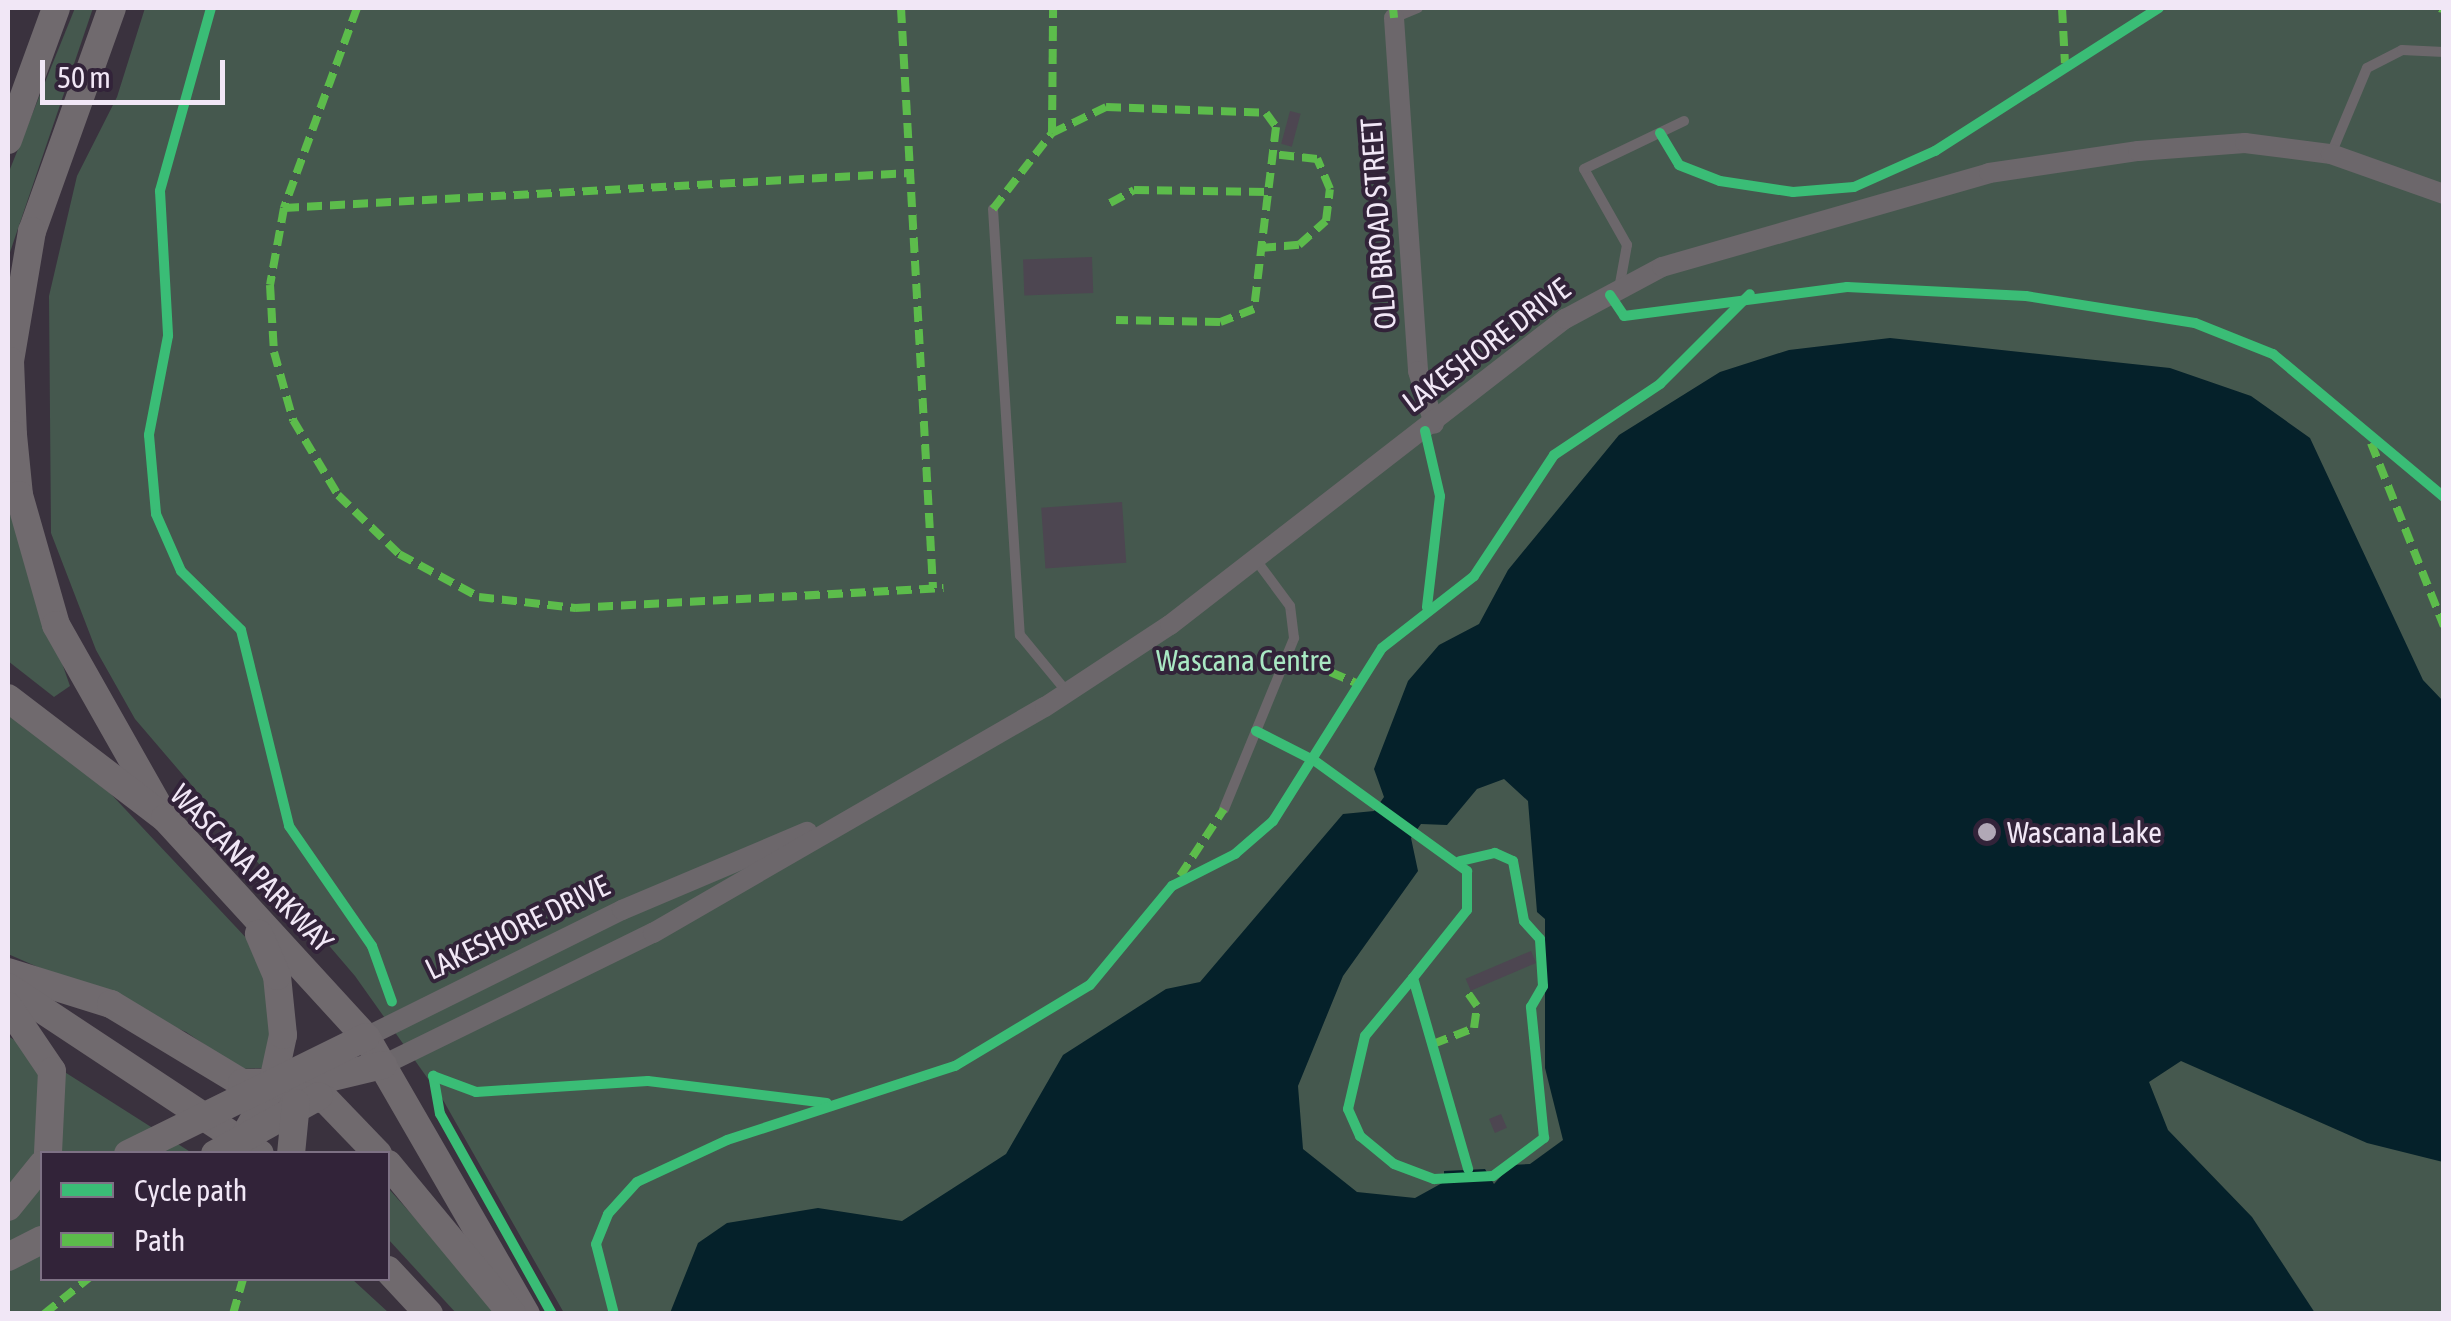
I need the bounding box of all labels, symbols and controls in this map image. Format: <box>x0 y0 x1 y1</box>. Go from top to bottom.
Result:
scale bar <box>45 40 230 102</box>
text: 50 m <box>57 60 111 94</box>
street label: OLD BROAD STREET <box>1353 117 1403 331</box>
street label: LAKESHORE DRIVE <box>1395 270 1577 420</box>
park label: Wascana Centre <box>1156 642 1332 678</box>
street label: WASCANA PARKWAY <box>163 777 341 959</box>
place label: Wascana Lake <box>2007 814 2162 850</box>
marker: Wascana Lake <box>1976 821 1998 843</box>
street label: LAKESHORE DRIVE <box>419 867 615 987</box>
legend <box>40 1151 390 1281</box>
text: Cycle path <box>134 1173 247 1207</box>
text: Path <box>134 1223 185 1257</box>

